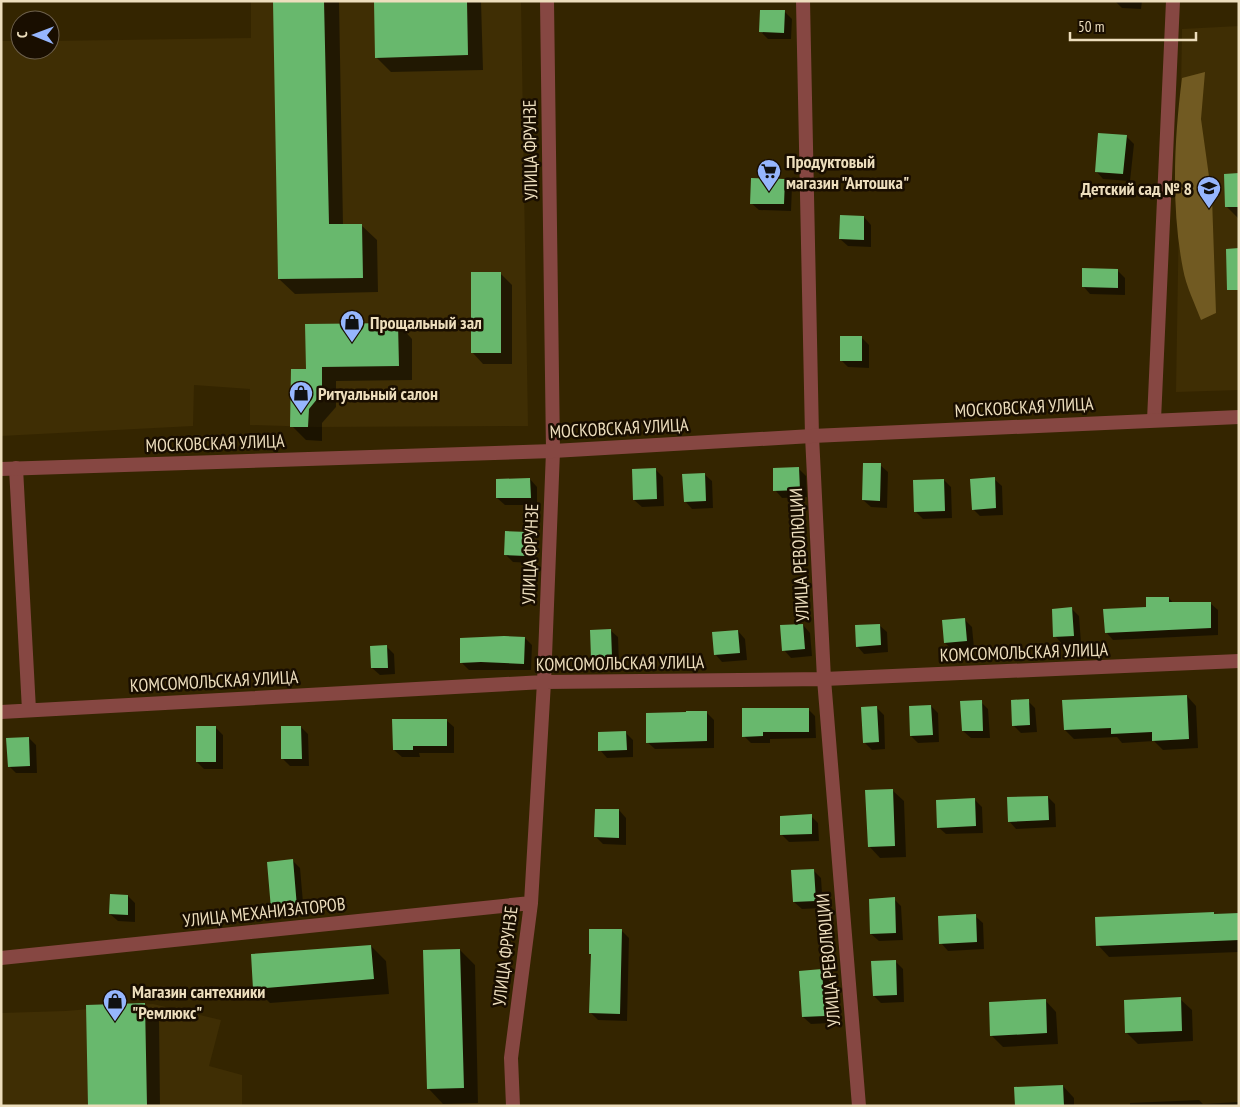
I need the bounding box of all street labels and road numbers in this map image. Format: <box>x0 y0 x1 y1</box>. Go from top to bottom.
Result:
street label: УЛИЦА ФРУНЗЕ <box>518 99 542 201</box>
street label: МОСКОВСКАЯ УЛИЦА <box>954 392 1095 422</box>
street label: МОСКОВСКАЯ УЛИЦА <box>549 413 690 443</box>
street label: МОСКОВСКАЯ УЛИЦА <box>145 429 285 457</box>
street label: УЛИЦА РЕВОЛЮЦИИ <box>784 487 814 623</box>
street label: УЛИЦА ФРУНЗЕ <box>517 503 543 605</box>
street label: КОМСОМОЛЬСКАЯ УЛИЦА <box>939 638 1109 666</box>
street label: КОМСОМОЛЬСКАЯ УЛИЦА <box>536 650 705 676</box>
street label: КОМСОМОЛЬСКАЯ УЛИЦА <box>129 665 299 697</box>
street label: УЛИЦА МЕХАНИЗАТОРОВ <box>182 892 346 932</box>
street label: УЛИЦА РЕВОЛЮЦИИ <box>811 892 845 1028</box>
street label: УЛИЦА ФРУНЗЕ <box>487 905 523 1007</box>

